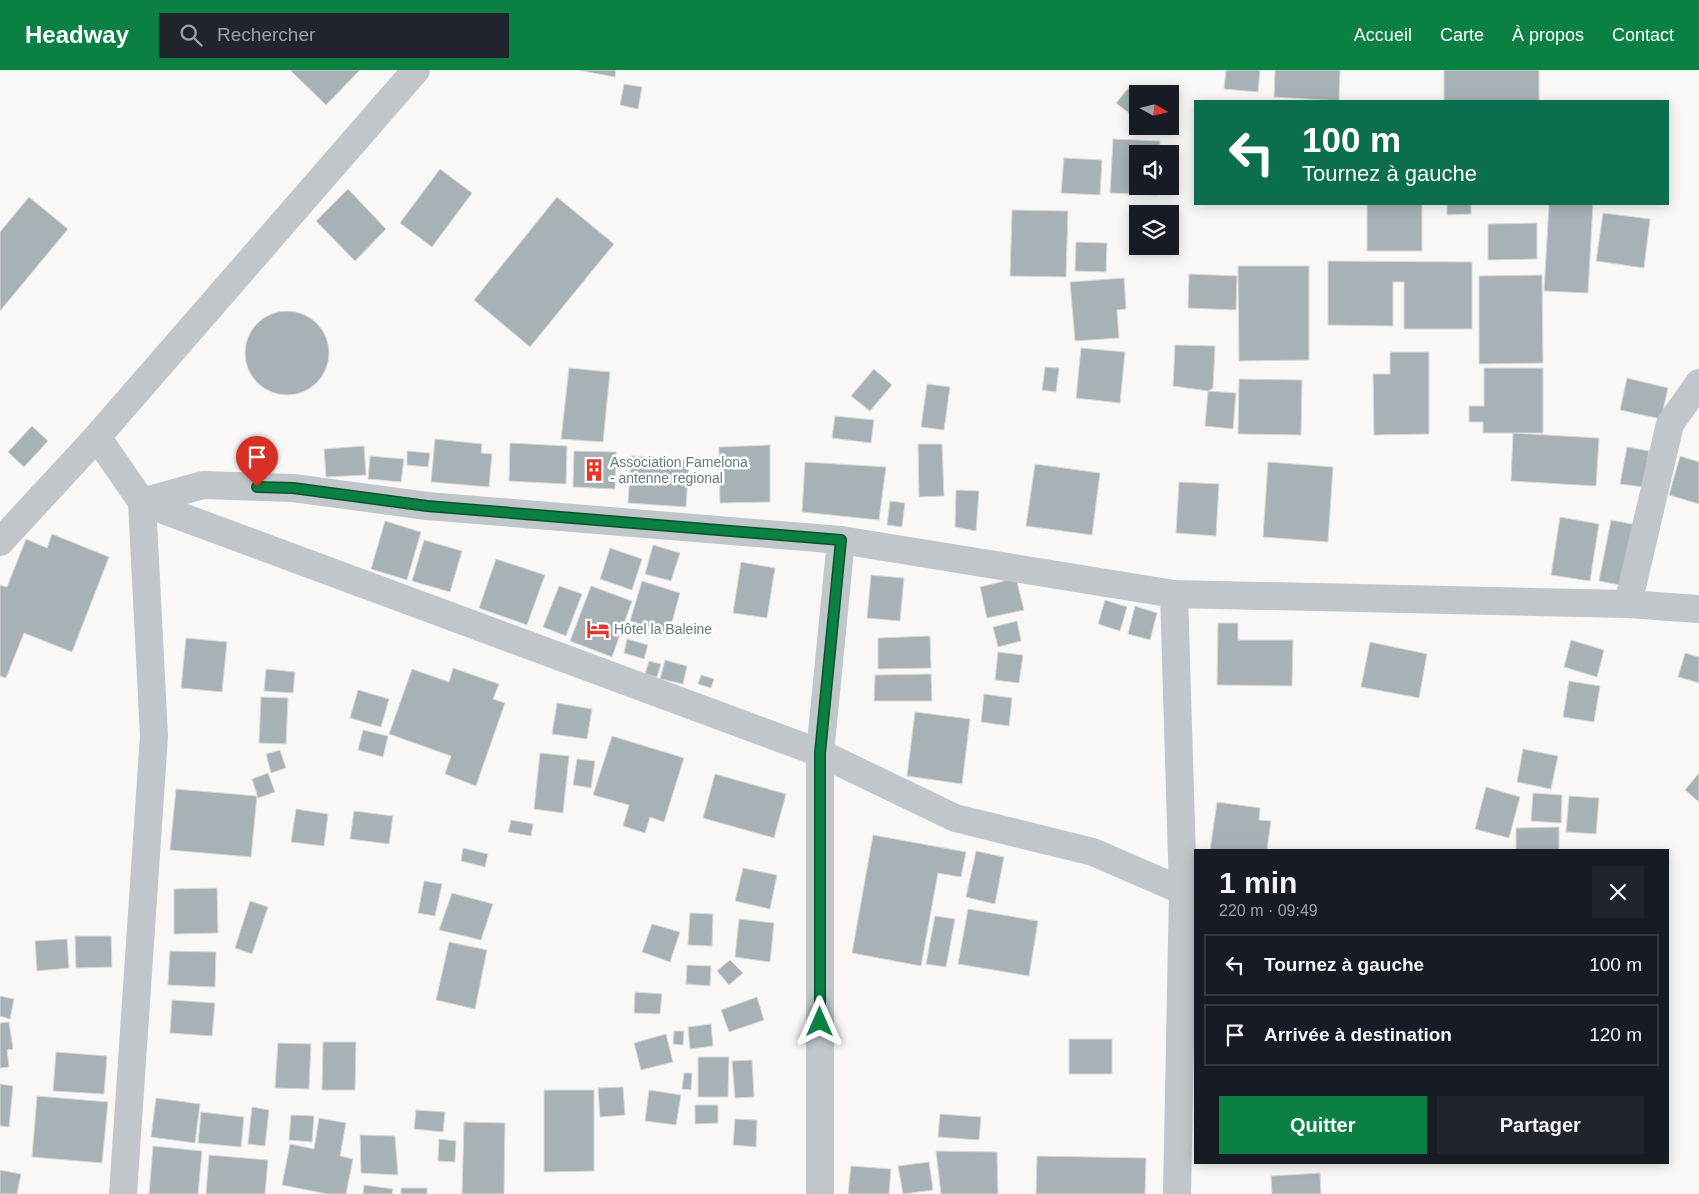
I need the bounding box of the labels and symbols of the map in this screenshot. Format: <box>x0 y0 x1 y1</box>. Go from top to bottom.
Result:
north arrow <box>1129 85 1179 135</box>
pin <box>236 436 278 487</box>
place label: Association Famelona - antenne regional <box>610 454 748 486</box>
building icon: Association Famelona - antenne regional <box>581 457 607 483</box>
hotel icon: Hôtel la Baleine <box>585 616 611 642</box>
place label: Hôtel la Baleine <box>614 621 712 637</box>
position arrow <box>793 995 845 1047</box>

